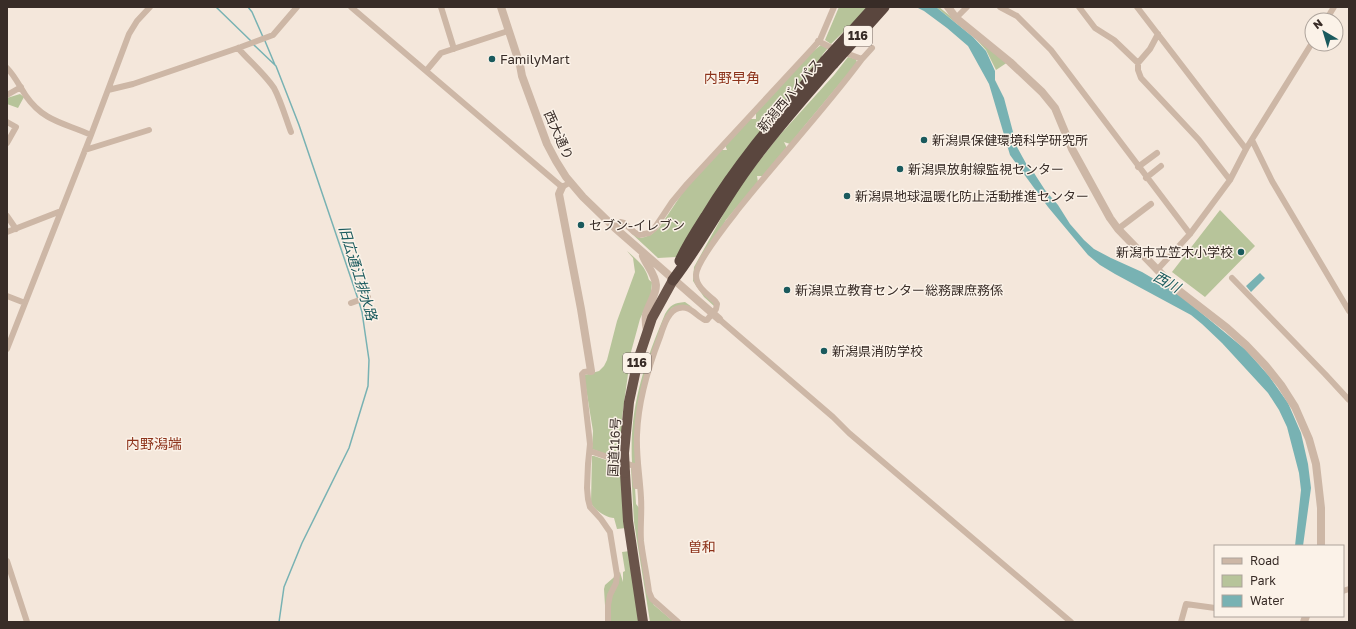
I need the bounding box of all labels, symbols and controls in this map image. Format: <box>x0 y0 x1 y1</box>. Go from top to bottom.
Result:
north arrow <box>1304 12 1344 52</box>
text: N <box>1310 16 1325 31</box>
road number: 116 <box>844 26 872 46</box>
place label: FamilyMart <box>500 51 570 67</box>
marker: FamilyMart <box>487 54 497 64</box>
street label: 新潟西バイパス <box>754 55 824 135</box>
district label: 内野早角 <box>704 69 760 86</box>
street label: 西大通り <box>541 108 577 162</box>
place label: 新潟県保健環境科学研究所 <box>932 132 1088 148</box>
marker: 新潟県保健環境科学研究所 <box>919 135 929 145</box>
place label: 新潟県放射線監視センター <box>908 161 1064 177</box>
marker: 新潟県放射線監視センター <box>895 164 905 174</box>
place label: 新潟県地球温暖化防止活動推進センター <box>855 188 1089 204</box>
marker: 新潟県地球温暖化防止活動推進センター <box>842 191 852 201</box>
place label: セブン-イレブン <box>589 217 685 233</box>
marker: セブン-イレブン <box>576 220 586 230</box>
water label: 旧広通江排水路 <box>336 224 381 323</box>
place label: 新潟市立笠木小学校 <box>1116 244 1233 260</box>
marker: 新潟市立笠木小学校 <box>1236 247 1246 257</box>
water label: 西川 <box>1151 267 1185 297</box>
place label: 新潟県立教育センター総務課庶務係 <box>795 282 1003 298</box>
marker: 新潟県立教育センター総務課庶務係 <box>782 285 792 295</box>
place label: 新潟県消防学校 <box>832 343 923 359</box>
marker: 新潟県消防学校 <box>819 346 829 356</box>
road number: 116 <box>623 353 651 373</box>
street label: 国道116号 <box>604 417 624 477</box>
district label: 内野潟端 <box>126 435 182 452</box>
district label: 曽和 <box>688 538 716 555</box>
legend <box>1214 545 1344 617</box>
text: Road <box>1250 553 1279 568</box>
text: Park <box>1250 573 1276 588</box>
text: Water <box>1250 593 1284 608</box>

